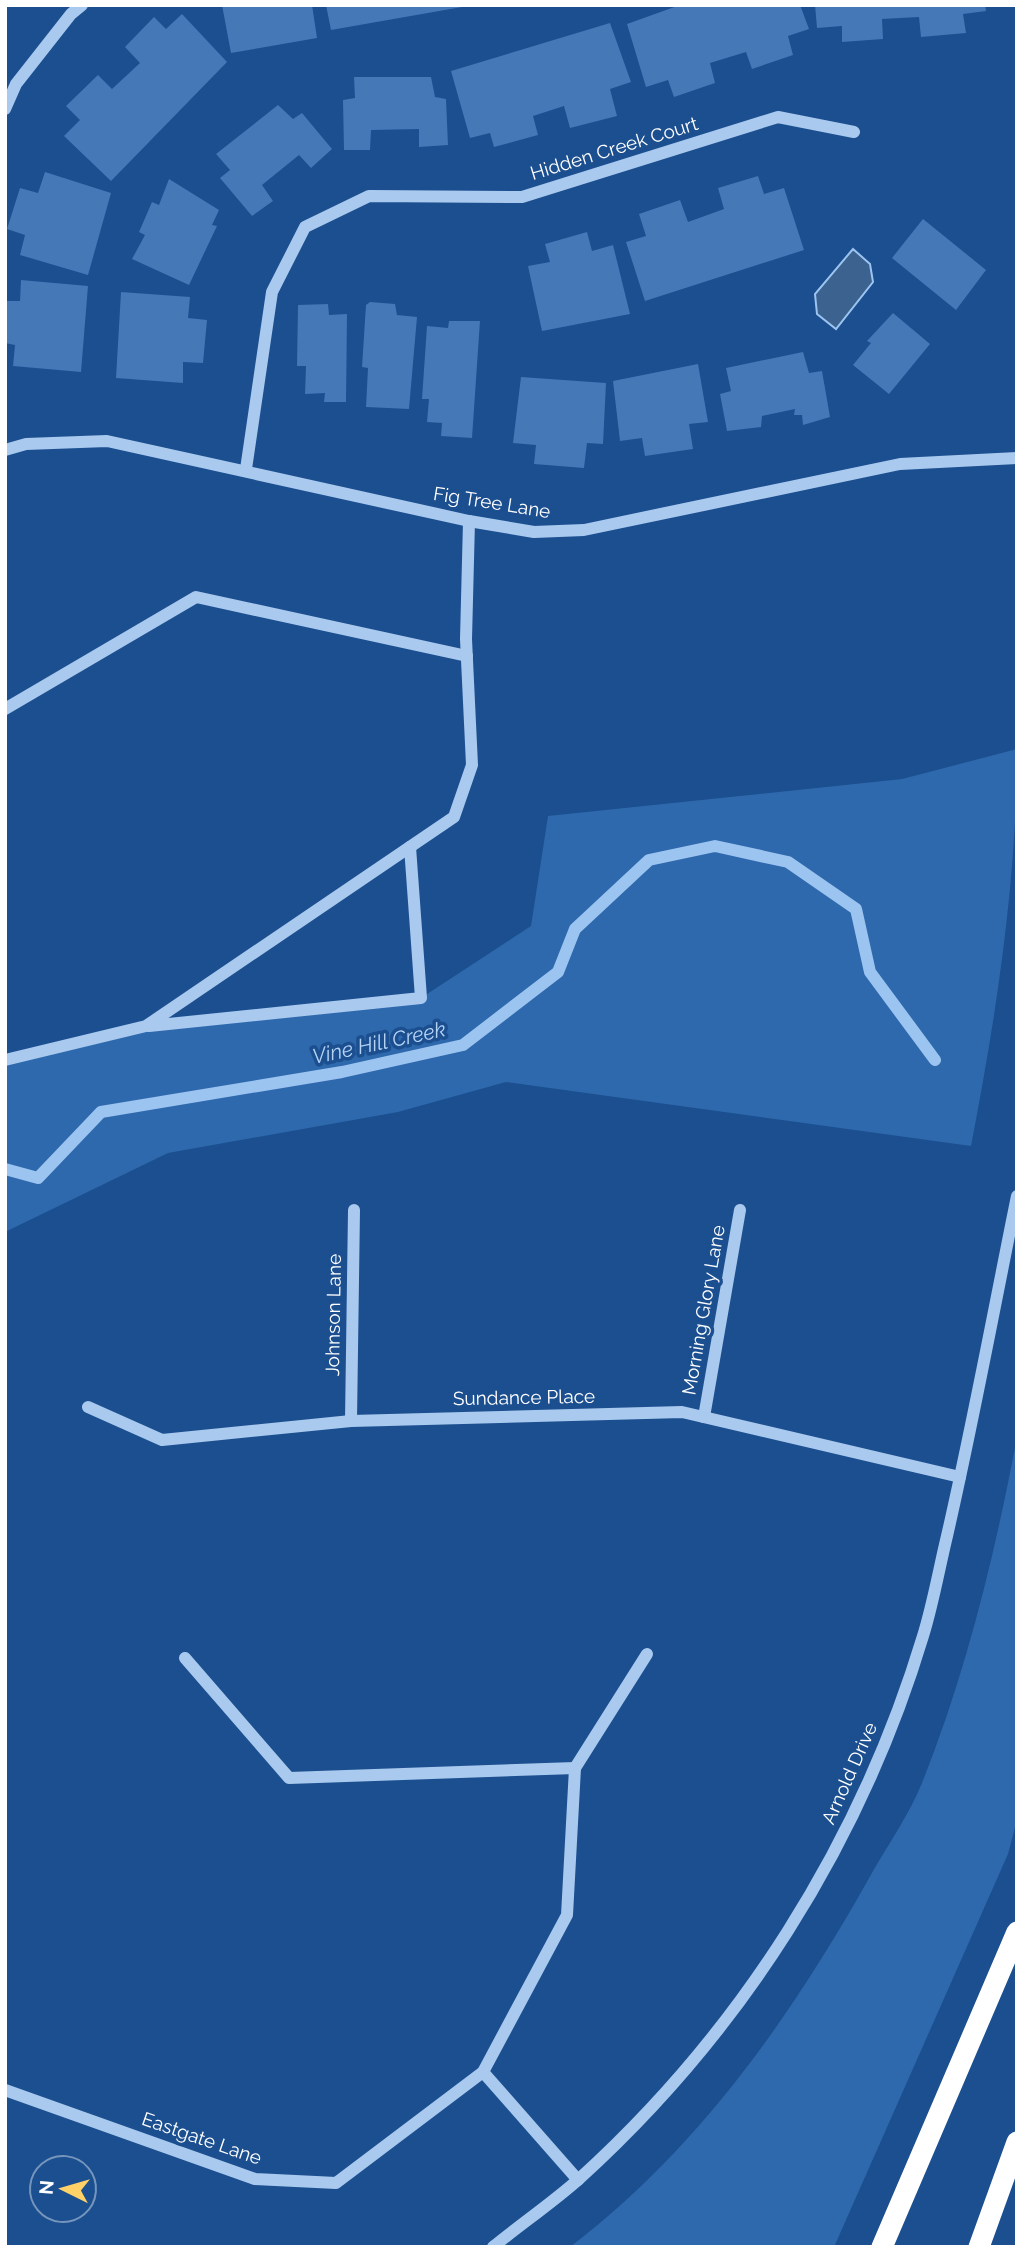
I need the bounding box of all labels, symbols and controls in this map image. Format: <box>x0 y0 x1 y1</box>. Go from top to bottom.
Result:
street label: Hidden Creek Court <box>528 112 701 184</box>
street label: Fig Tree Lane <box>432 482 552 522</box>
water label: Vine Hill Creek <box>310 1016 448 1069</box>
street label: Morning Glory Lane <box>677 1223 729 1397</box>
street label: Johnson Lane <box>321 1254 345 1376</box>
street label: Sundance Place <box>453 1385 595 1409</box>
street label: Arnold Drive <box>817 1719 881 1827</box>
street label: Eastgate Lane <box>139 2107 265 2169</box>
north arrow <box>28 2154 98 2224</box>
text: N <box>34 2179 58 2196</box>

